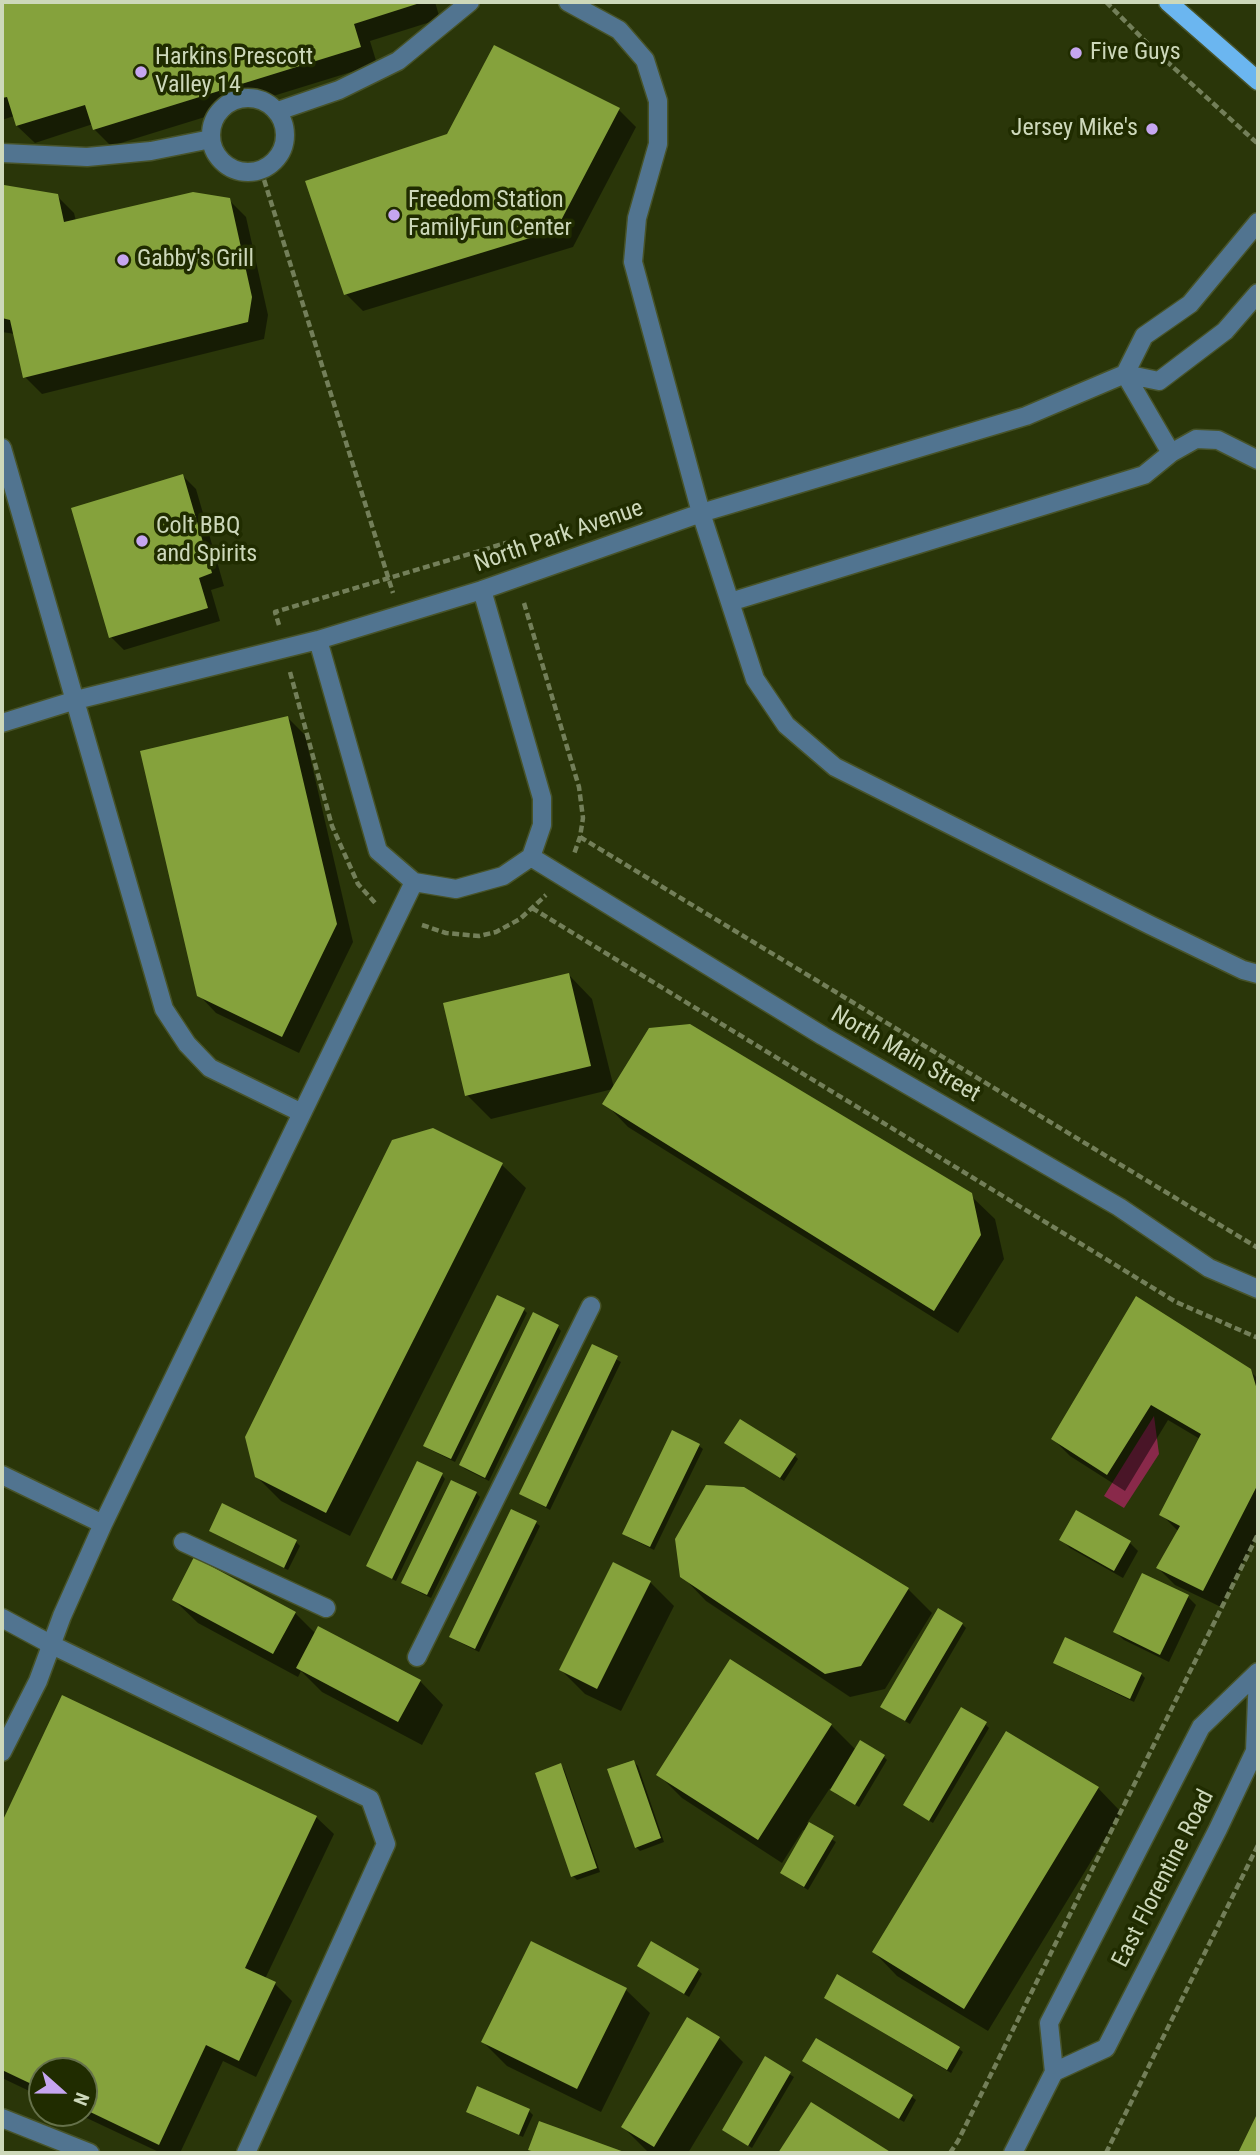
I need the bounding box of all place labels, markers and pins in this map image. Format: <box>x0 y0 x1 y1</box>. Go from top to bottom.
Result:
place label: Five Guys <box>1090 39 1181 67</box>
place label: Harkins Prescott Valley 14 <box>155 44 313 100</box>
marker: Five Guys <box>1068 45 1084 61</box>
marker: Harkins Prescott Valley 14 <box>133 64 149 80</box>
place label: Jersey Mike's <box>1011 115 1138 143</box>
marker: Jersey Mike's <box>1144 121 1160 137</box>
place label: Freedom Station FamilyFun Center <box>408 187 572 243</box>
marker: Freedom Station FamilyFun Center <box>386 207 402 223</box>
place label: Gabby's Grill <box>137 246 254 274</box>
marker: Gabby's Grill <box>115 252 131 268</box>
place label: Colt BBQ and Spirits <box>156 513 257 569</box>
marker: Colt BBQ and Spirits <box>134 533 150 549</box>

